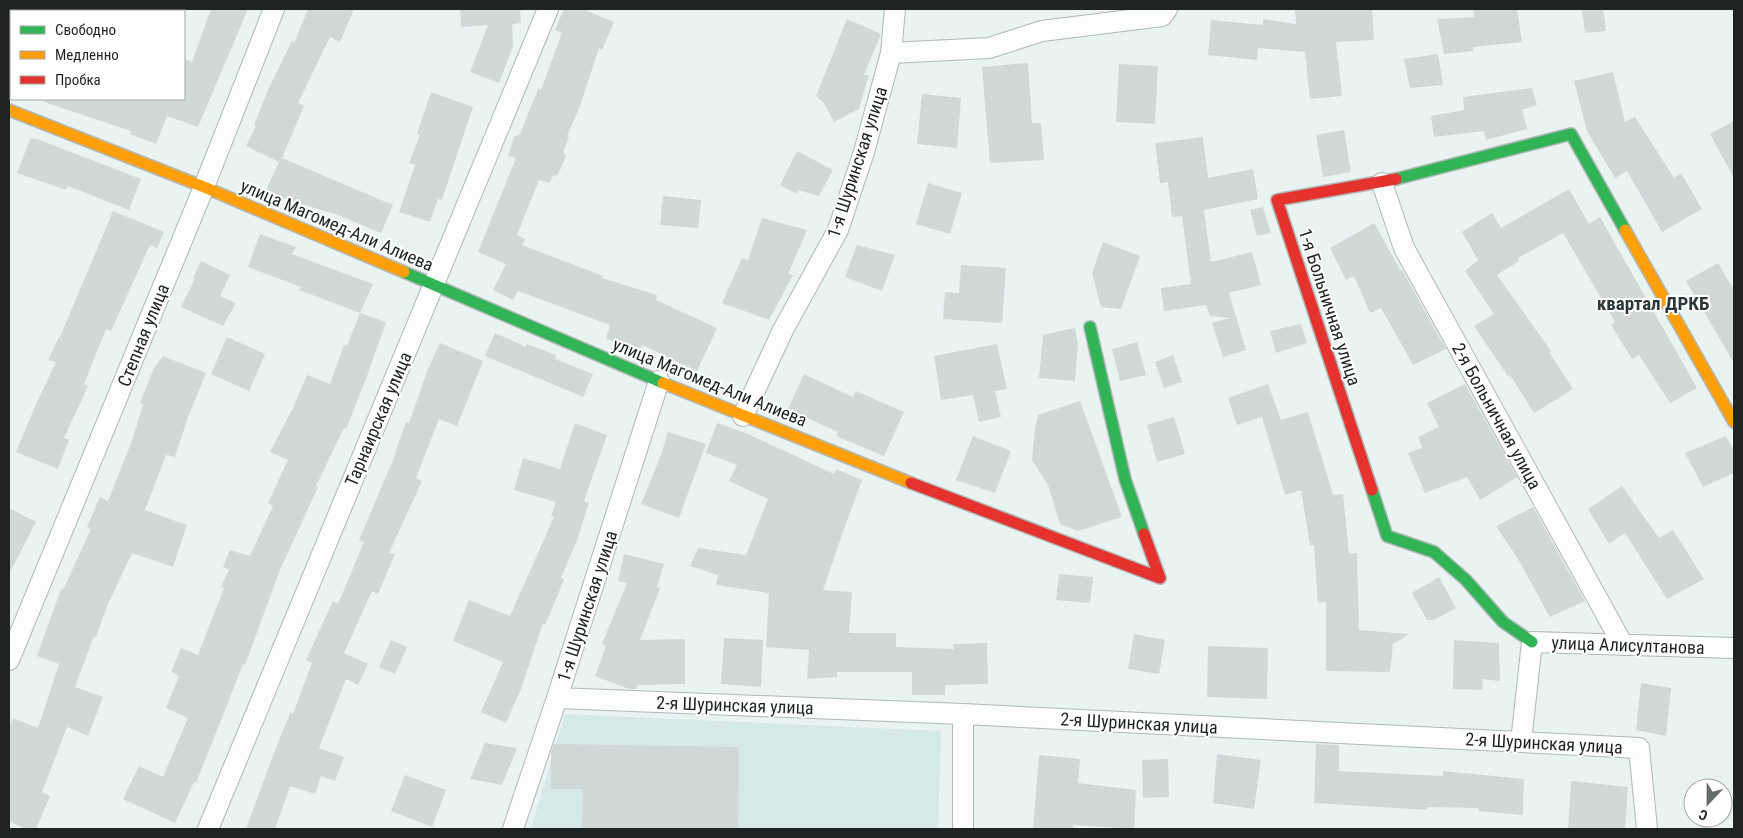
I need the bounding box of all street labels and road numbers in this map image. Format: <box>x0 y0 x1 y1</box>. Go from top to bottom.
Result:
street label: 1-я Шуринская улица <box>823 84 891 240</box>
street label: улица Магомед-Али Алиева <box>237 175 437 275</box>
street label: 1-я Больничная улица <box>1295 226 1365 388</box>
street label: Степная улица <box>113 281 173 389</box>
street label: улица Магомед-Али Алиева <box>610 333 810 431</box>
street label: 2-я Больничная улица <box>1448 339 1546 493</box>
street label: Тарнаирская улица <box>340 349 416 489</box>
street label: 1-я Шуринская улица <box>553 528 621 684</box>
street label: улица Алисултанова <box>1551 632 1705 658</box>
street label: 2-я Шуринская улица <box>656 692 814 718</box>
street label: 2-я Шуринская улица <box>1060 708 1218 738</box>
street label: 2-я Шуринская улица <box>1465 728 1623 758</box>

